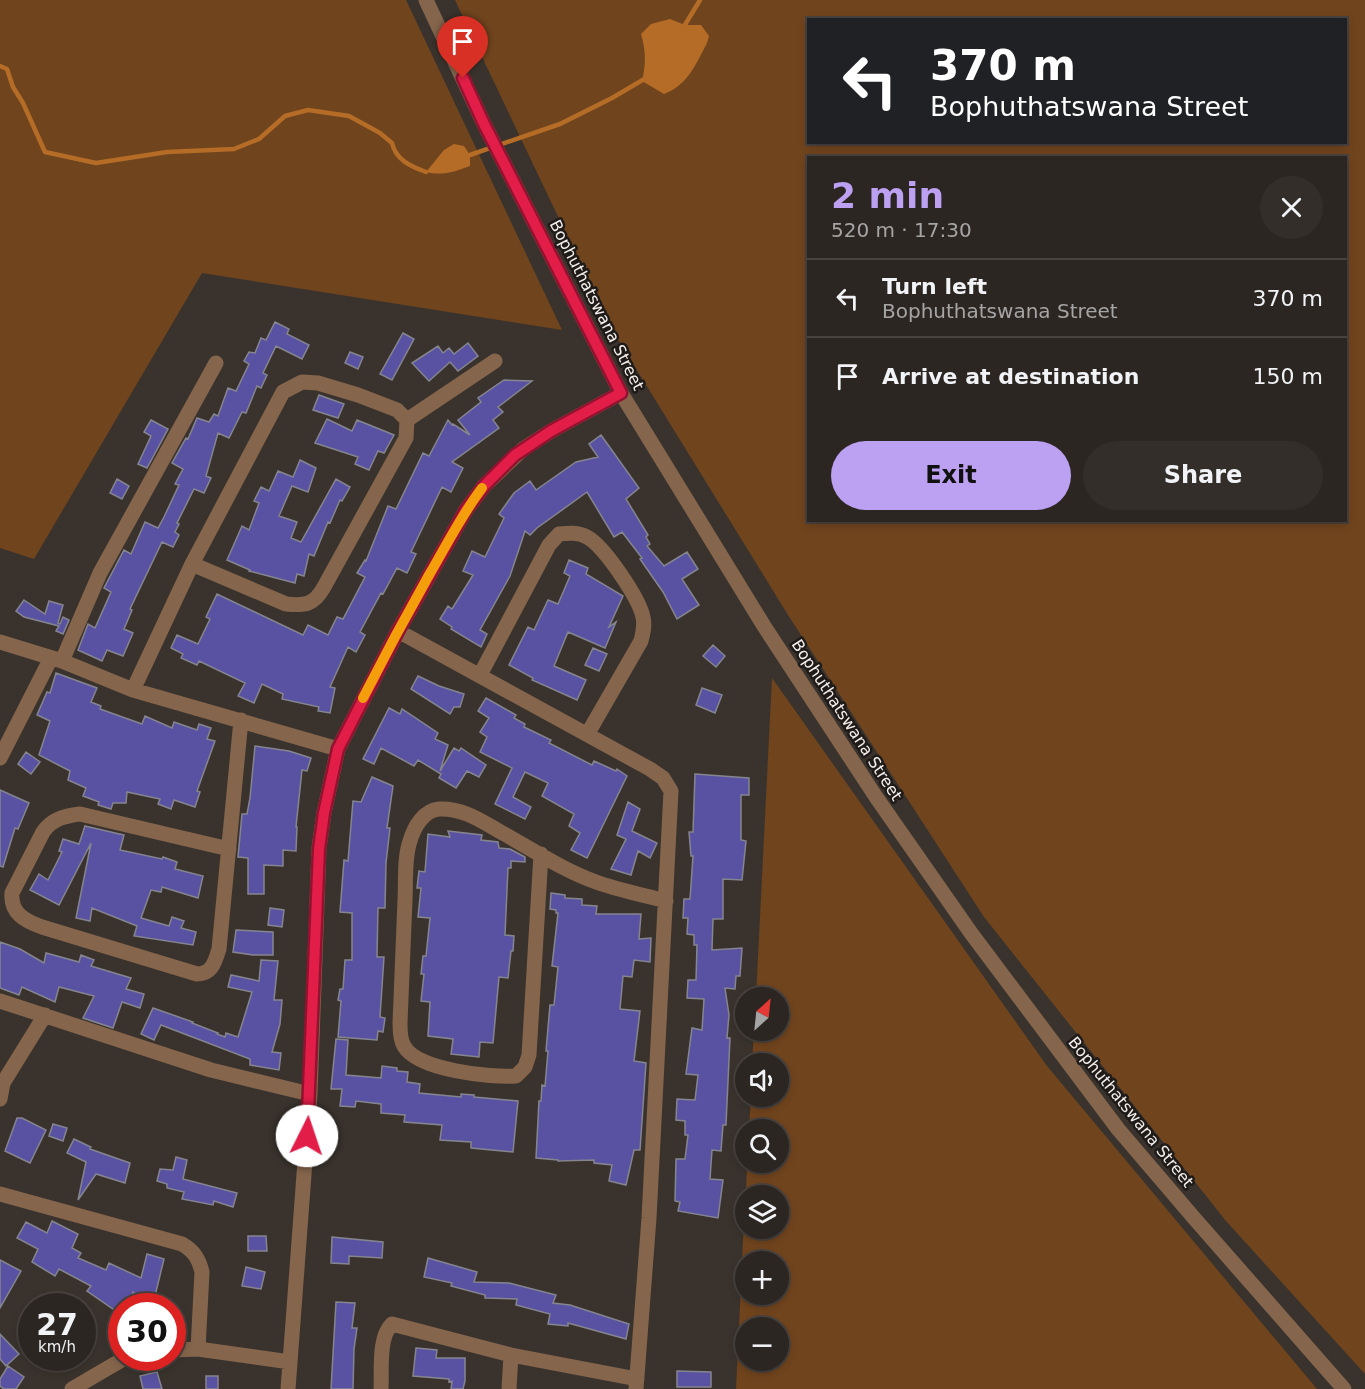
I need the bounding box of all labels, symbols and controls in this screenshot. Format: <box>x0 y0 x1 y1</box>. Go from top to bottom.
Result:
pin <box>437 16 488 78</box>
icon: arrive <box>446 25 479 58</box>
text: 370 m <box>930 41 1076 90</box>
icon: left <box>831 42 909 120</box>
text: Bophuthatswana Street <box>930 91 1248 122</box>
text: 2 min <box>831 175 944 216</box>
button: close <box>1260 176 1323 239</box>
street label: Bophuthatswana Street <box>546 217 648 393</box>
text: 520 m · 17:30 <box>831 218 972 242</box>
text: Turn left <box>882 274 987 299</box>
icon: left <box>831 282 864 315</box>
text: 370 m <box>1253 286 1323 311</box>
text: Bophuthatswana Street <box>882 299 1118 323</box>
icon: arrive <box>831 360 864 393</box>
text: Arrive at destination <box>882 364 1139 389</box>
text: 150 m <box>1253 364 1323 389</box>
button: Exit <box>831 441 1071 510</box>
button: Share <box>1083 441 1323 510</box>
street label: Bophuthatswana Street <box>788 636 906 804</box>
north arrow <box>735 987 789 1041</box>
map controls <box>735 987 789 1371</box>
street label: Bophuthatswana Street <box>1064 1033 1198 1191</box>
button: sound <box>735 1053 789 1107</box>
position arrow <box>275 1104 339 1168</box>
button: search <box>735 1119 789 1173</box>
button: layers <box>735 1185 789 1239</box>
button: + <box>735 1251 789 1305</box>
speed limit sign: 30 <box>108 1293 186 1371</box>
text: 27 <box>36 1307 78 1342</box>
button: − <box>735 1317 789 1371</box>
text: km/h <box>38 1338 76 1356</box>

